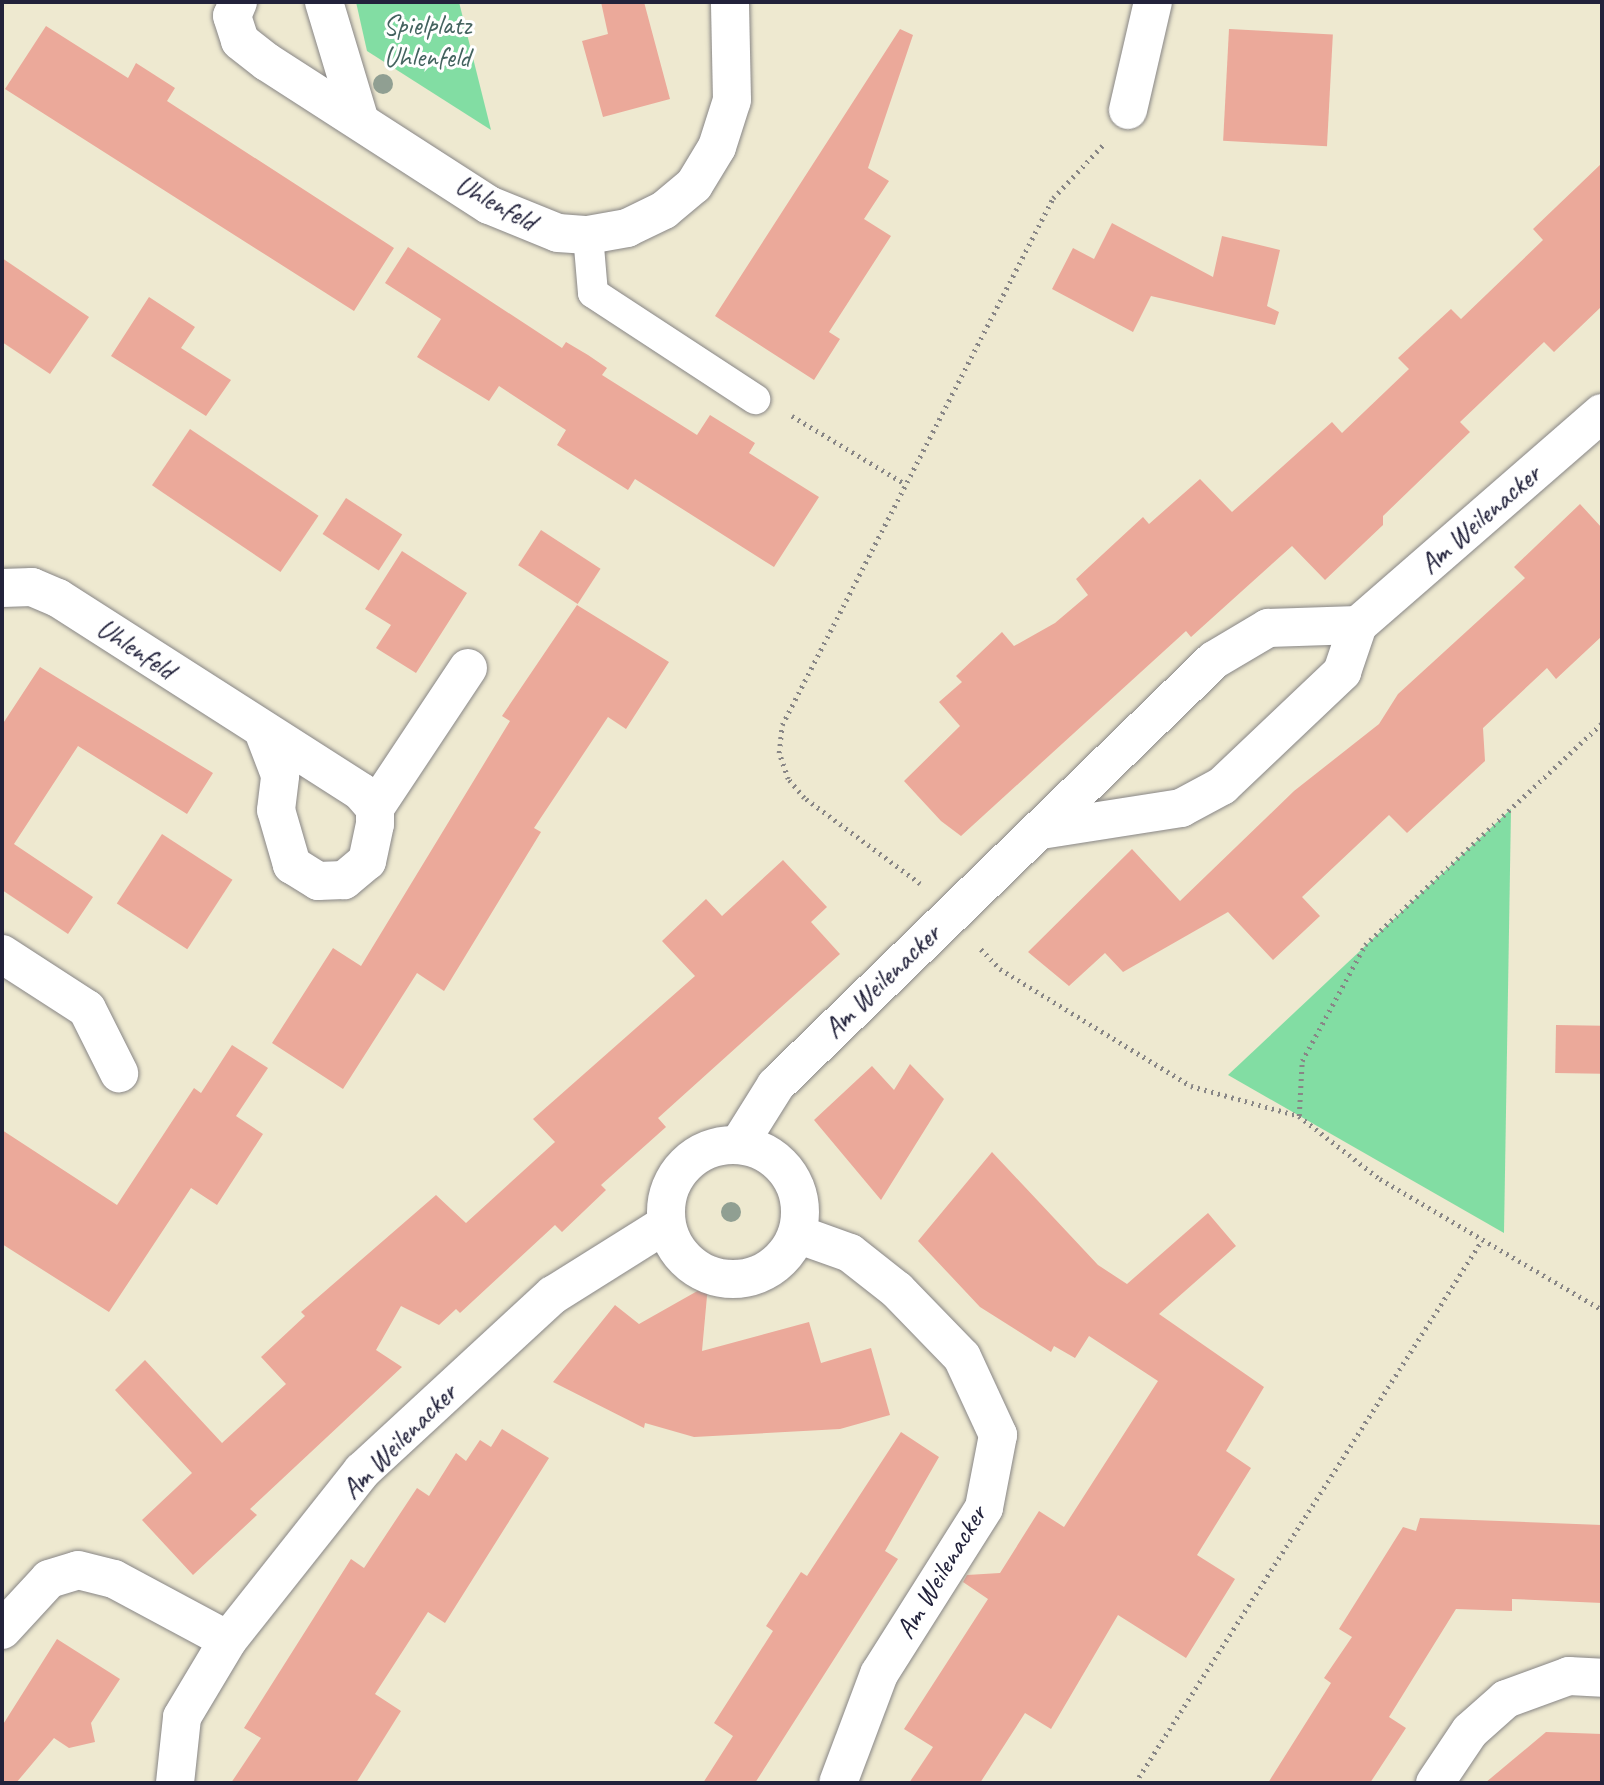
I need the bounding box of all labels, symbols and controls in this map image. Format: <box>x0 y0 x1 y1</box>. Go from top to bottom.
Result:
park label: Spielplatz Uhlenfeld <box>383 8 471 74</box>
street label: Uhlenfeld <box>450 168 542 238</box>
street label: Am Weilenacker <box>1412 457 1548 581</box>
street label: Uhlenfeld <box>90 611 182 687</box>
street label: Am Weilenacker <box>816 917 948 1045</box>
street label: Am Weilenacker <box>334 1376 464 1506</box>
street label: Am Weilenacker <box>888 1499 994 1645</box>

